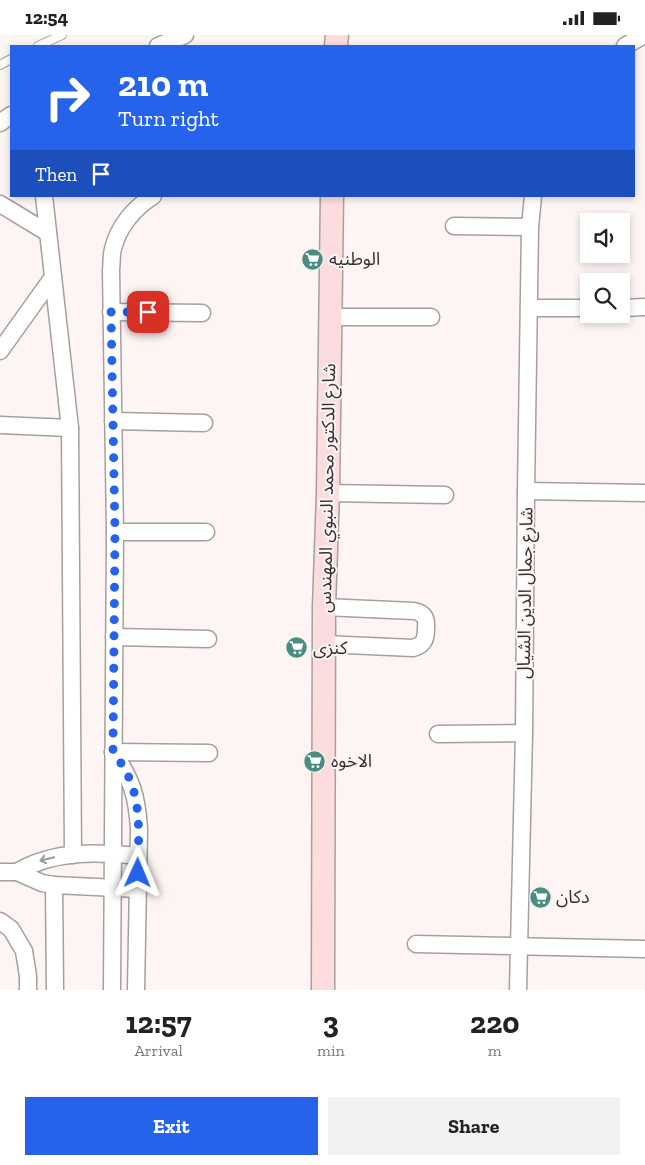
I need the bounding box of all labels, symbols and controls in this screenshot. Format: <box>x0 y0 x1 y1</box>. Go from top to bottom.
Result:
text: 12:54 <box>25 6 68 29</box>
text: 210 m <box>118 63 208 105</box>
icon: right <box>35 65 100 130</box>
text: Turn right <box>118 105 219 132</box>
icon: arrive <box>87 160 115 188</box>
text: Then <box>35 163 77 186</box>
map controls <box>580 213 630 323</box>
button: sound <box>580 213 630 263</box>
supermarket icon: الوطنيه <box>301 247 325 271</box>
place label: الوطنيه <box>329 248 380 270</box>
button: search <box>580 273 630 323</box>
pin <box>127 291 169 333</box>
icon: arrive <box>134 298 162 326</box>
street label: شارع الدكتور محمد النبوي المهندس <box>314 363 343 613</box>
street label: شارع جمال الدين الشيال <box>513 507 540 679</box>
supermarket icon: كنزى <box>285 636 309 660</box>
place label: كنزى <box>313 637 348 659</box>
supermarket icon: الاخوه <box>303 749 327 773</box>
place label: الاخوه <box>331 750 372 772</box>
position arrow <box>111 846 163 898</box>
one-way arrow <box>39 855 55 864</box>
supermarket icon: دكان <box>528 885 552 909</box>
place label: دكان <box>556 886 590 908</box>
text: 12:57 <box>125 1005 192 1041</box>
text: 3 <box>323 1005 339 1041</box>
text: 220 <box>470 1005 520 1041</box>
text: Arrival <box>134 1041 183 1060</box>
text: min <box>317 1041 345 1060</box>
text: m <box>488 1041 502 1060</box>
button: Exit <box>25 1097 318 1155</box>
button: Share <box>328 1097 620 1155</box>

